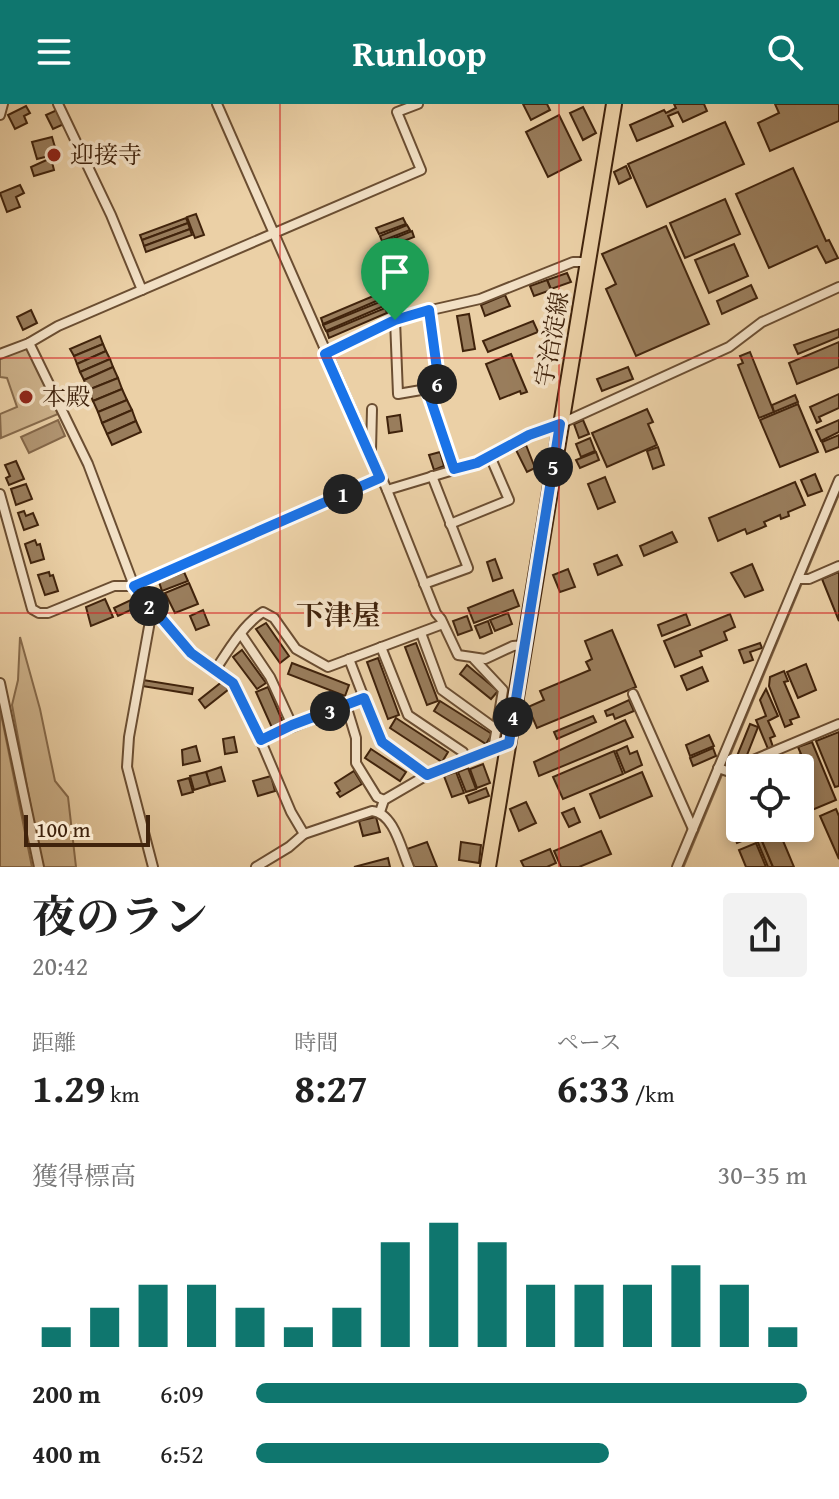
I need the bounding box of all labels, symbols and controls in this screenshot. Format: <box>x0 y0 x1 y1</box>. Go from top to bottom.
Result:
text: Runloop <box>352 26 487 79</box>
icon: menu <box>32 30 76 74</box>
icon: search <box>763 30 807 74</box>
place label: 迎接寺 <box>70 137 142 172</box>
marker: 迎接寺 <box>45 146 63 164</box>
pin <box>361 238 429 320</box>
icon: arrive <box>373 250 417 294</box>
street label: 宇治淀線 <box>526 289 577 389</box>
pin: 6 <box>417 364 457 404</box>
text: 6 <box>431 368 443 400</box>
place label: 本殿 <box>42 379 90 414</box>
marker: 本殿 <box>17 388 35 406</box>
pin: 5 <box>533 447 573 487</box>
text: 5 <box>547 451 559 483</box>
pin: 1 <box>323 474 363 514</box>
text: 1 <box>337 478 349 510</box>
pin: 2 <box>129 586 169 626</box>
text: 2 <box>143 590 155 622</box>
district label: 下津屋 <box>296 594 380 635</box>
pin: 3 <box>310 691 350 731</box>
text: 3 <box>324 695 336 727</box>
pin: 4 <box>493 697 533 737</box>
text: 4 <box>507 701 519 733</box>
map controls <box>726 754 814 842</box>
button: locate <box>726 754 814 842</box>
scale bar <box>24 811 150 847</box>
text: 100 m <box>36 813 91 845</box>
text: 夜のラン <box>32 884 208 948</box>
button: share <box>723 893 807 977</box>
text: 20:42 <box>32 946 88 985</box>
text: 距離 <box>32 1026 76 1058</box>
text: 時間 <box>294 1026 338 1058</box>
text: ペース <box>557 1026 622 1058</box>
text: 1.29 <box>32 1058 105 1117</box>
text: 8:27 <box>294 1058 368 1117</box>
text: 6:33 <box>557 1058 630 1117</box>
text: km <box>105 1078 139 1110</box>
text: /km <box>630 1078 675 1110</box>
text: 30–35 m <box>718 1155 807 1194</box>
text: 獲得標高 <box>32 1156 136 1195</box>
text: 200 m <box>32 1374 100 1413</box>
text: 6:09 <box>160 1374 204 1413</box>
text: 400 m <box>32 1434 100 1473</box>
text: 6:52 <box>160 1434 204 1473</box>

